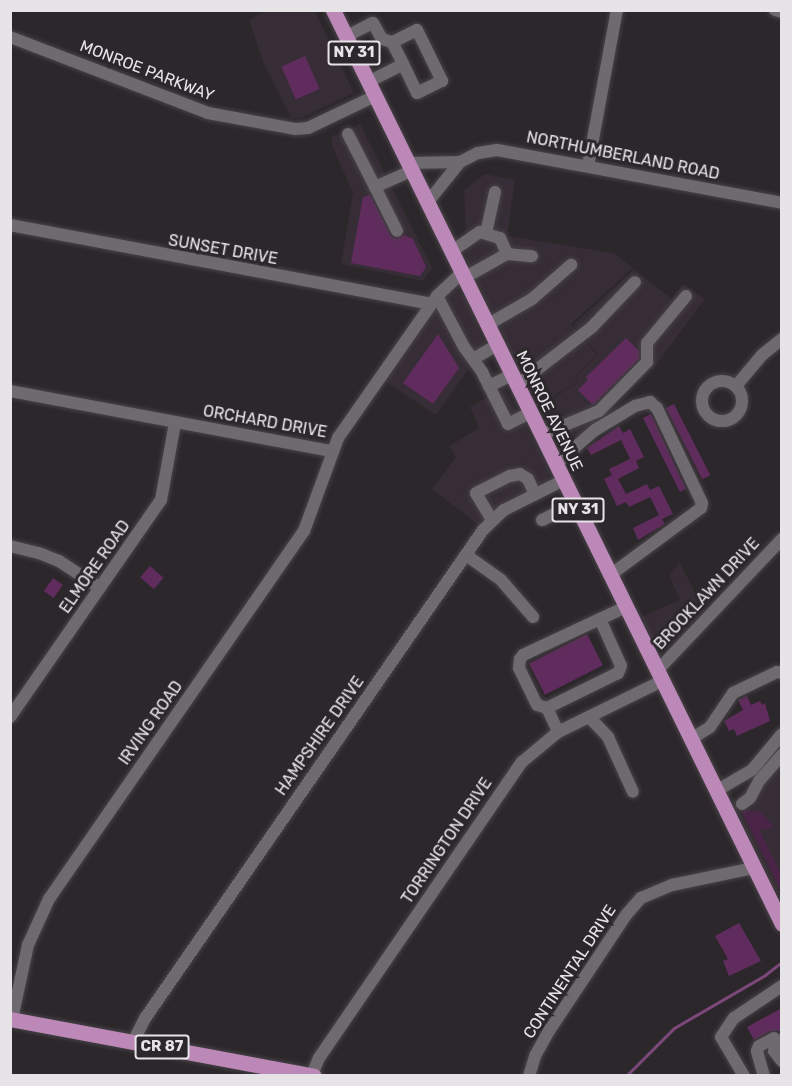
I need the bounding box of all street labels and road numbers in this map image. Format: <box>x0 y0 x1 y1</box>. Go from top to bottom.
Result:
street label: MONROE PARKWAY <box>77 37 217 105</box>
road number: NY 31 <box>327 41 381 65</box>
street label: NORTHUMBERLAND ROAD <box>525 128 721 184</box>
street label: SUNSET DRIVE <box>167 231 279 269</box>
street label: MONROE AVENUE <box>512 348 586 474</box>
street label: ORCHARD DRIVE <box>202 402 328 442</box>
road number: NY 31 <box>551 498 605 522</box>
street label: ELMORE ROAD <box>56 517 134 617</box>
street label: BROOKLAWN DRIVE <box>650 534 764 654</box>
street label: HAMPSHIRE DRIVE <box>272 673 368 799</box>
street label: IRVING ROAD <box>115 677 187 769</box>
street label: TORRINGTON DRIVE <box>398 774 496 908</box>
street label: CONTINENTAL DRIVE <box>519 901 621 1043</box>
road number: CR 87 <box>134 1035 190 1059</box>

